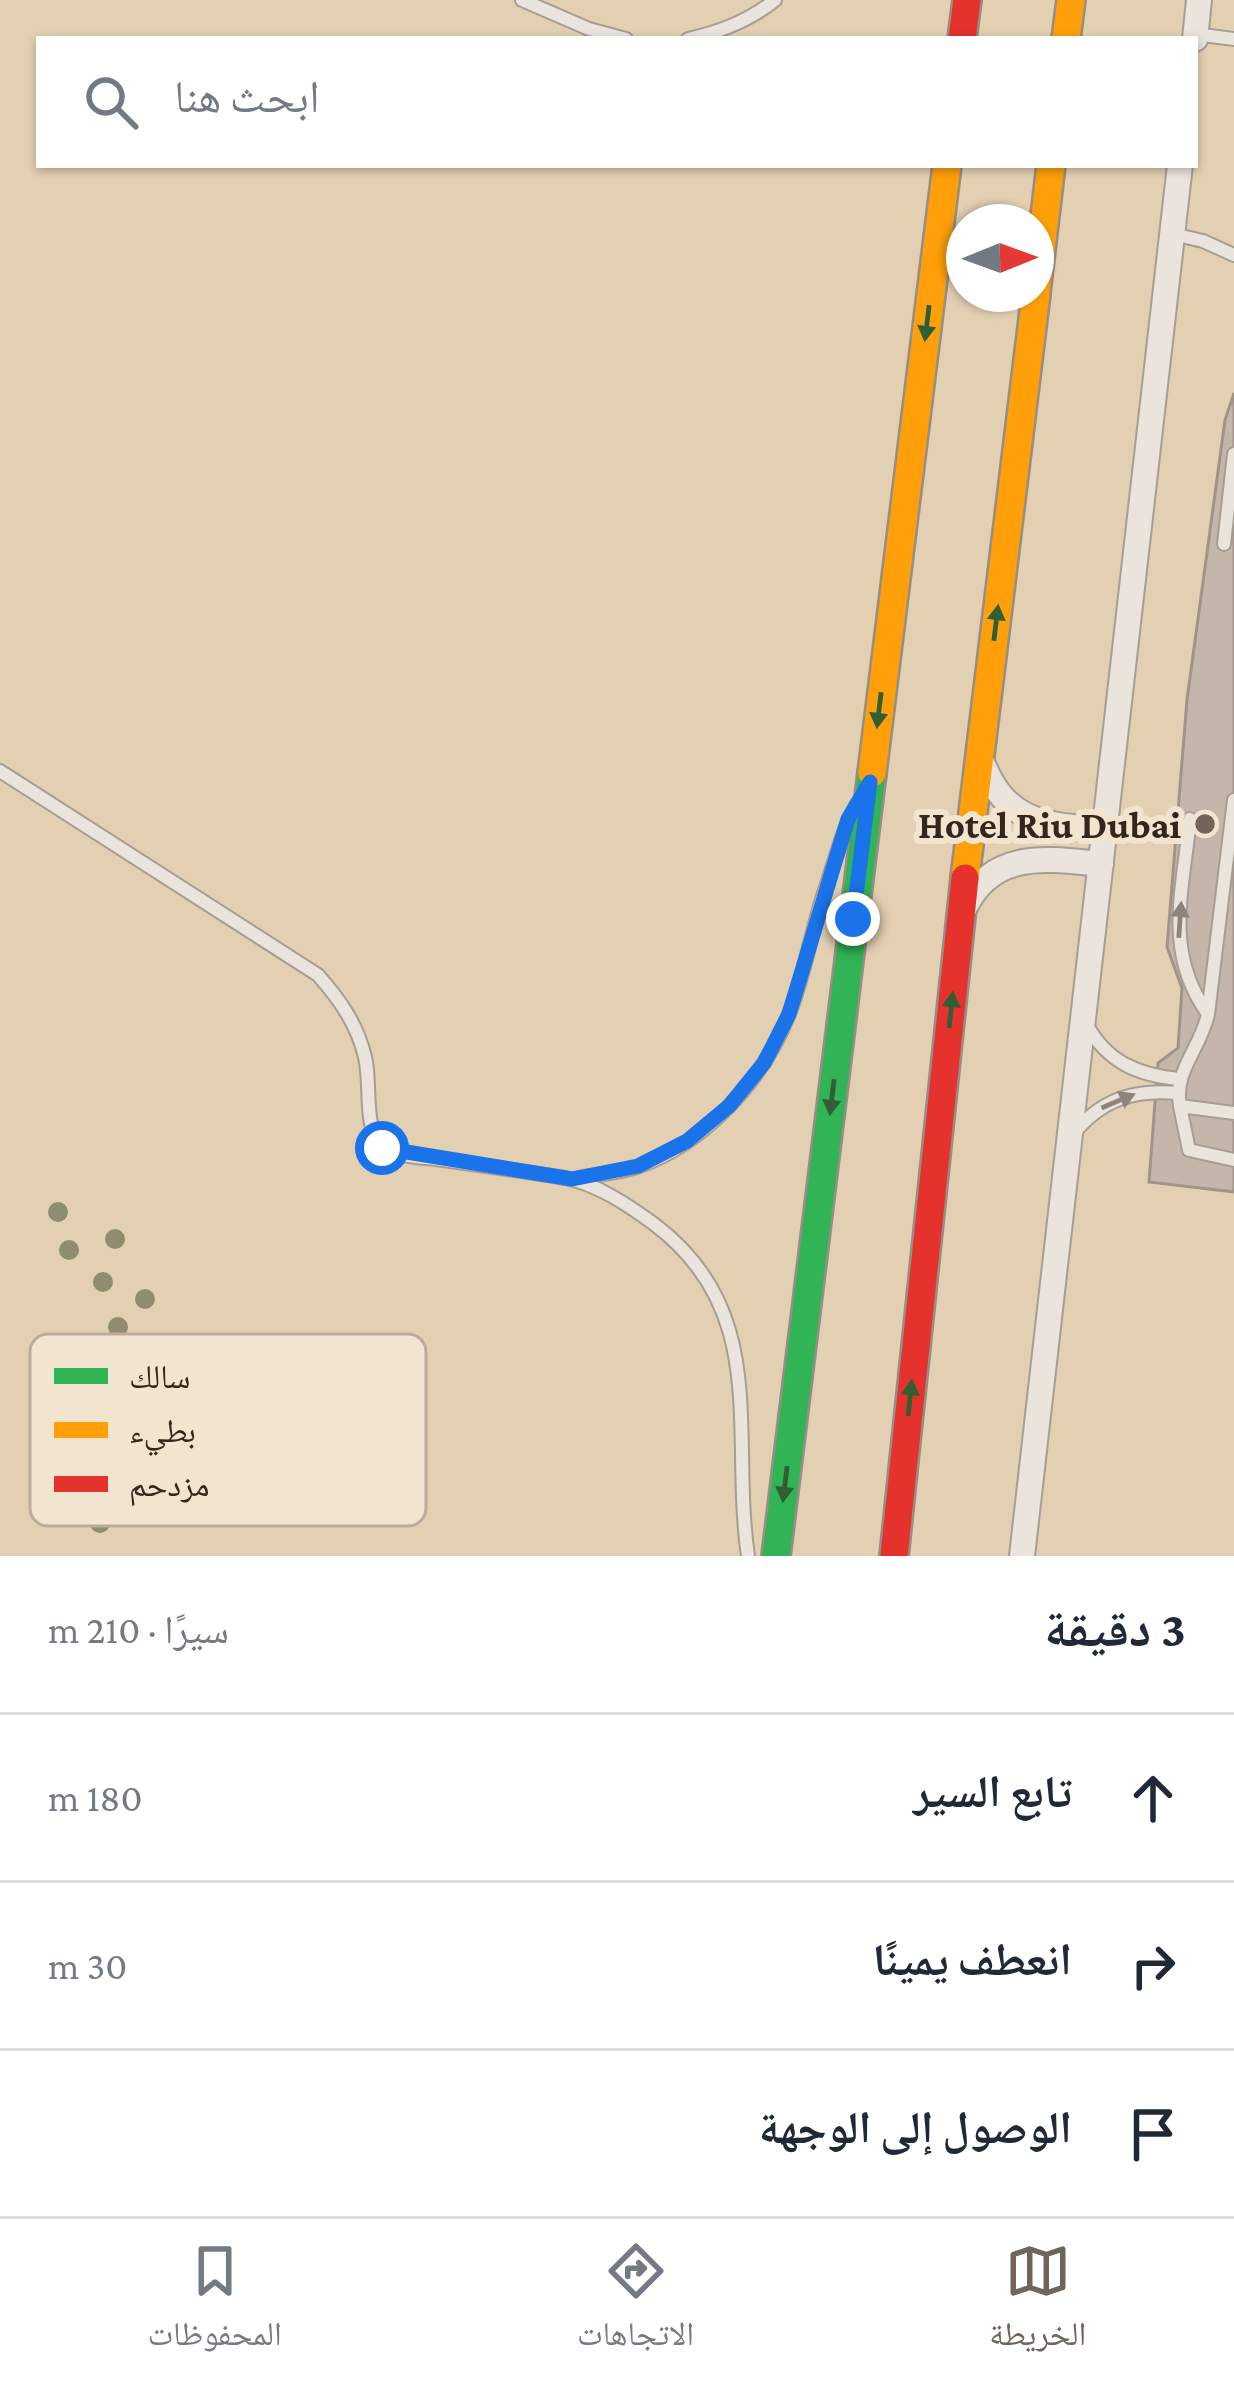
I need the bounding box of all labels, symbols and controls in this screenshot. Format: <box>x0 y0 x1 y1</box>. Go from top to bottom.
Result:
search box <box>36 36 1198 168</box>
icon: search <box>78 69 144 135</box>
text: ابحث هنا <box>174 72 320 122</box>
north arrow <box>946 204 1054 312</box>
one-way arrow <box>917 305 936 342</box>
one-way arrow <box>987 603 1006 641</box>
one-way arrow <box>869 692 888 729</box>
place label: Hotel Riu Dubai <box>918 803 1181 846</box>
marker: Hotel Riu Dubai <box>1192 811 1218 837</box>
route end <box>826 892 880 946</box>
one-way arrow <box>1171 901 1190 938</box>
one-way arrow <box>942 991 961 1028</box>
one-way arrow <box>822 1079 841 1116</box>
one-way arrow <box>1100 1091 1135 1111</box>
route start <box>355 1121 409 1175</box>
legend <box>30 1334 426 1526</box>
text: سالك <box>129 1358 190 1395</box>
one-way arrow <box>901 1379 920 1416</box>
text: بطيء <box>129 1412 196 1456</box>
text: مزدحم <box>129 1466 209 1507</box>
one-way arrow <box>775 1466 794 1503</box>
text: 3 دقيقة <box>1044 1600 1186 1657</box>
text: سيرًا · 210 m <box>48 1608 229 1651</box>
icon: ahead <box>1120 1765 1186 1831</box>
text: تابع السير <box>913 1767 1072 1817</box>
text: 180 m <box>48 1776 143 1819</box>
icon: right <box>1120 1933 1186 1999</box>
text: انعطف يمينًا <box>872 1935 1072 1985</box>
text: 30 m <box>48 1944 127 1987</box>
icon: arrive <box>1120 2101 1186 2167</box>
text: الوصول إلى الوجهة <box>759 2103 1072 2153</box>
tab: المحفوظات <box>148 2238 282 2366</box>
tab: الاتجاهات <box>577 2238 694 2366</box>
tab: الخريطة <box>989 2238 1086 2366</box>

